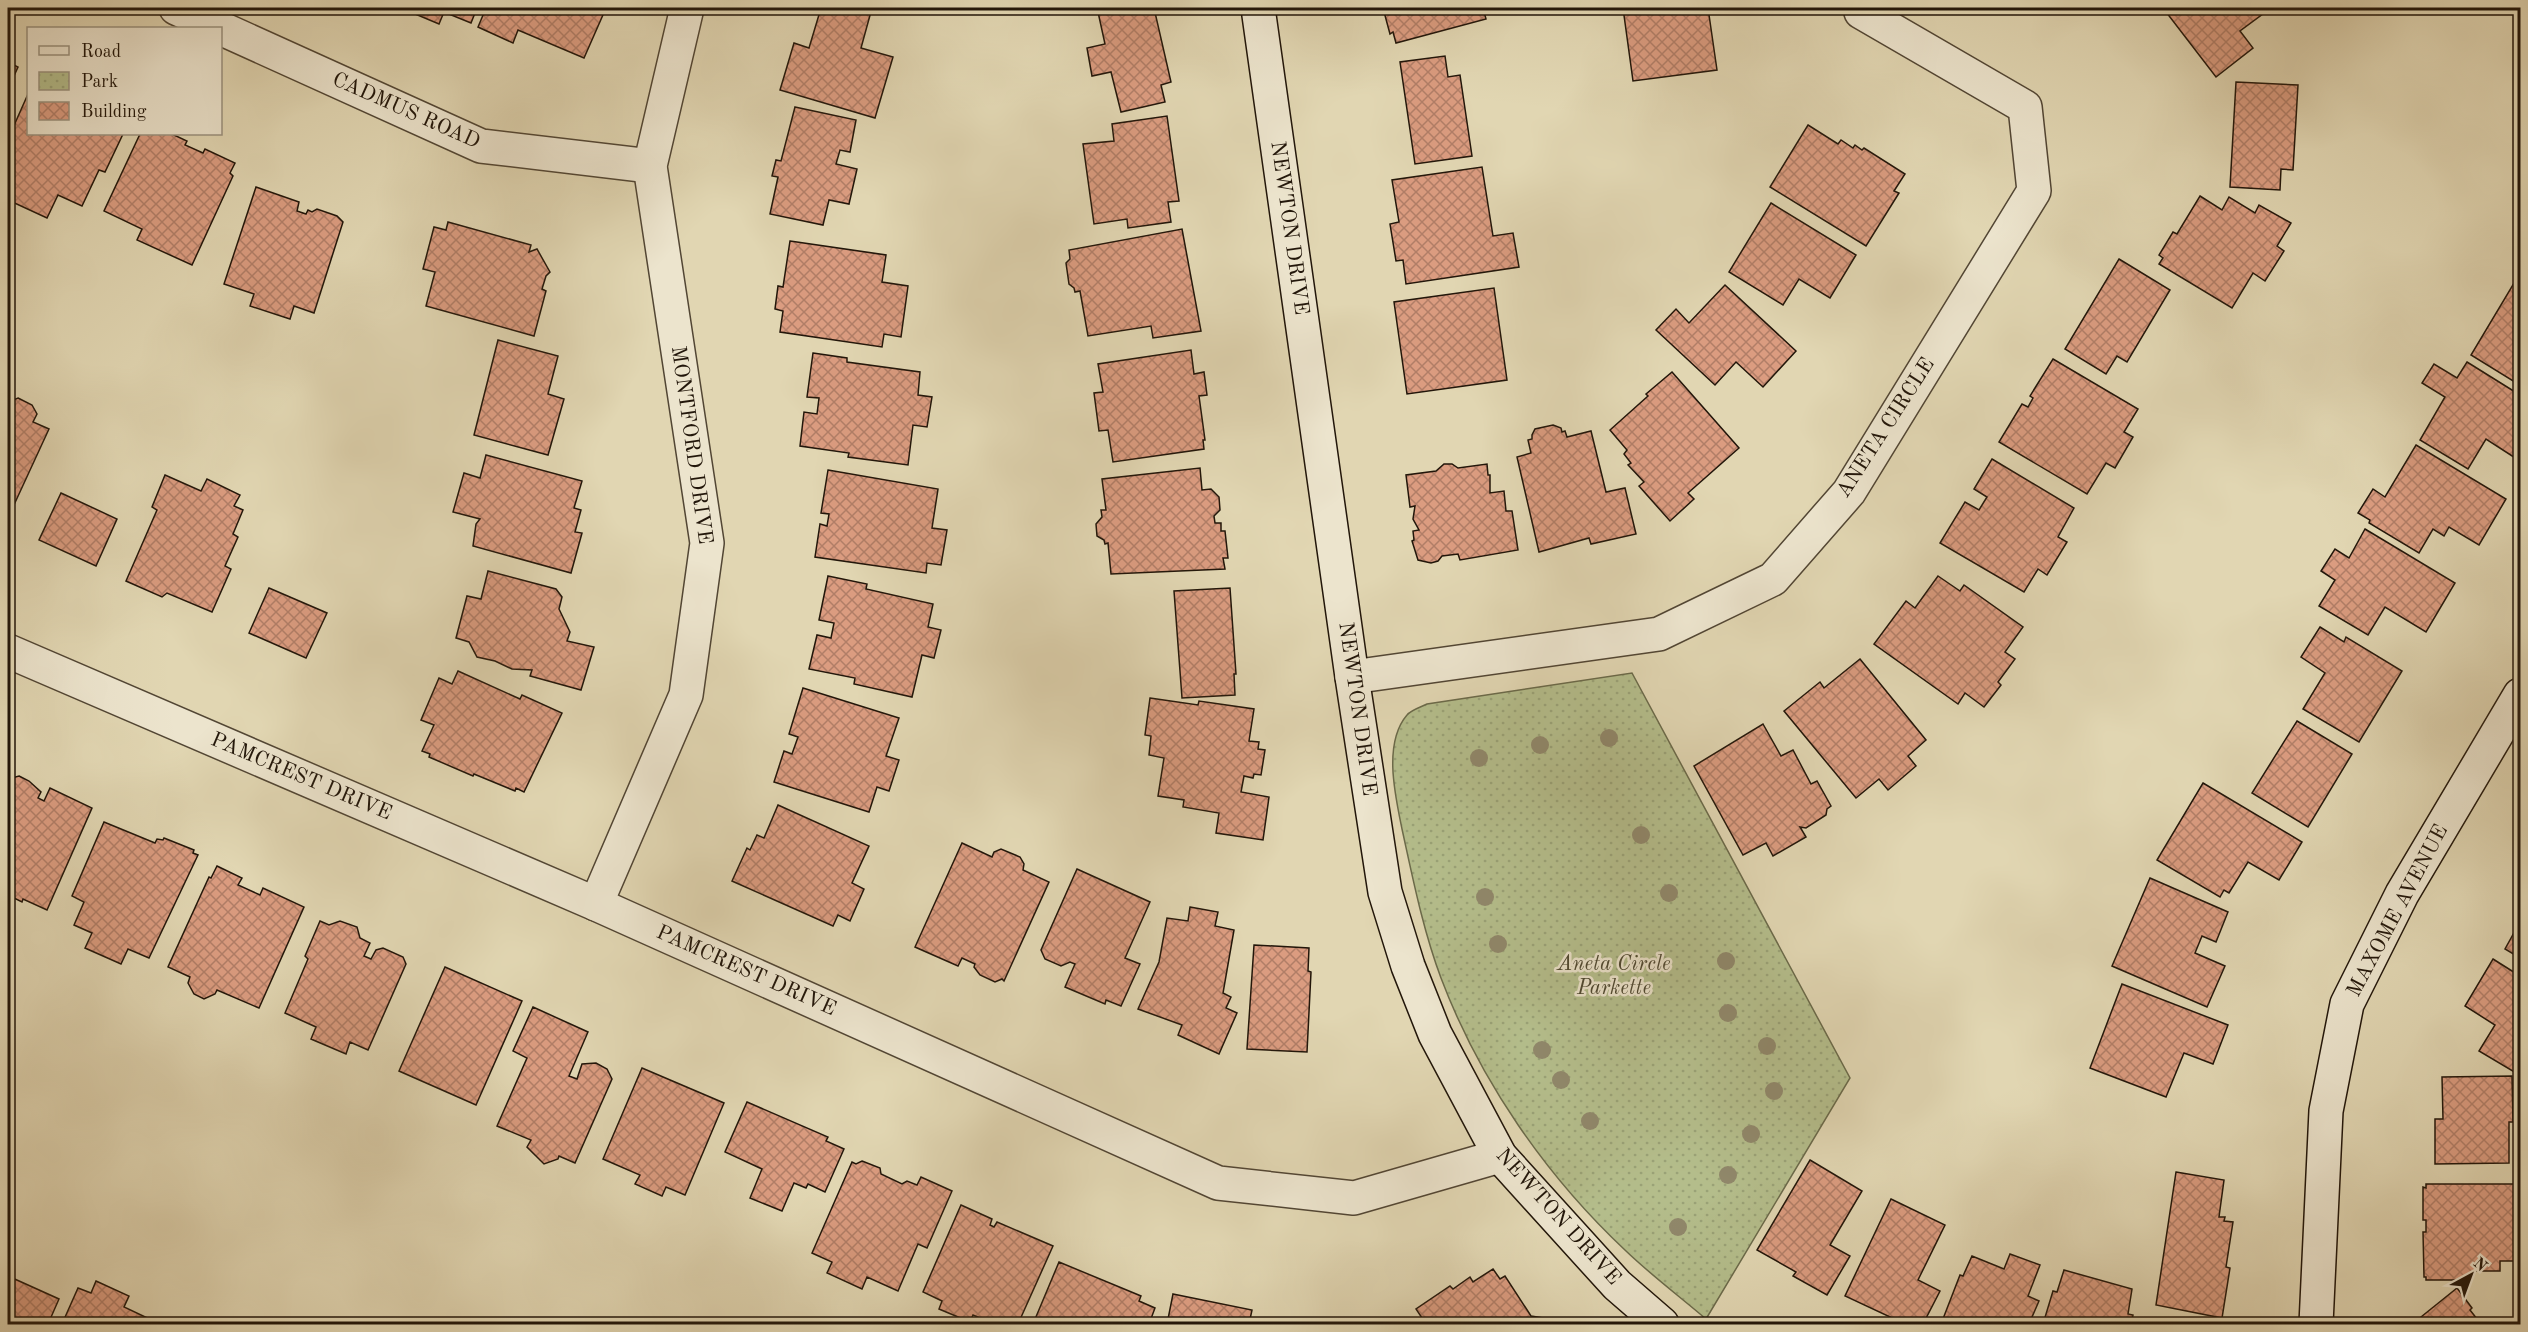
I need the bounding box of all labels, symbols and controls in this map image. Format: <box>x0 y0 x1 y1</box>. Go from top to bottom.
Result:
legend <box>27 27 222 135</box>
text: Road <box>81 43 121 61</box>
street label: CADMUS ROAD <box>329 69 483 153</box>
text: Park <box>81 73 118 91</box>
text: Building <box>81 103 147 121</box>
street label: NEWTON DRIVE <box>1266 140 1312 316</box>
street label: MONTFORD DRIVE <box>667 344 715 546</box>
street label: ANETA CIRCLE <box>1833 354 1939 502</box>
street label: NEWTON DRIVE <box>1334 621 1380 797</box>
street label: PAMCREST DRIVE <box>207 729 395 825</box>
street label: MAXOME AVENUE <box>2344 821 2452 1001</box>
street label: PAMCREST DRIVE <box>653 922 839 1020</box>
park label: Aneta Circle Parkette <box>1556 954 1671 999</box>
street label: NEWTON DRIVE <box>1492 1145 1624 1289</box>
north arrow <box>2441 1245 2501 1305</box>
text: N <box>2470 1255 2490 1276</box>

